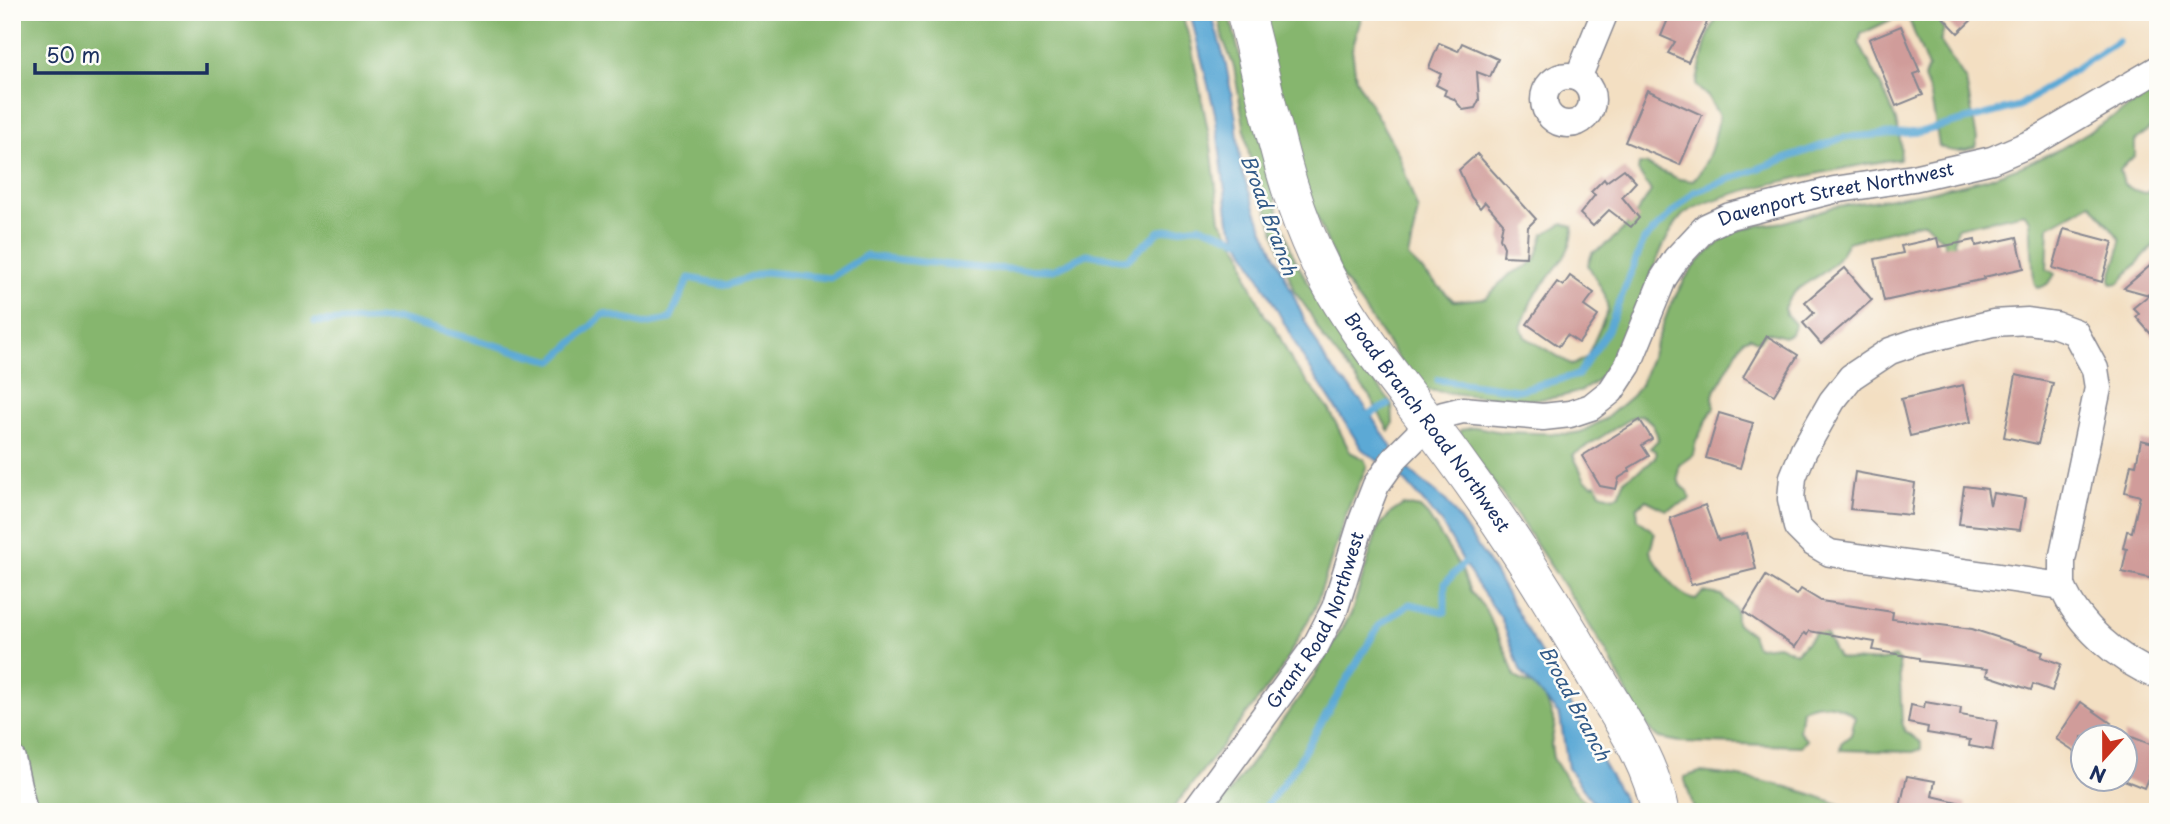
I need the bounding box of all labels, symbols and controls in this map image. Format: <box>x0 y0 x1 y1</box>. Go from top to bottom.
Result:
scale bar <box>35 32 206 76</box>
text: 50 m <box>46 38 100 70</box>
water label: Broad Branch <box>1235 150 1305 280</box>
street label: Davenport Street Northwest <box>1713 154 1956 232</box>
street label: Broad Branch Road Northwest <box>1339 306 1518 537</box>
street label: Grant Road Northwest <box>1259 528 1370 714</box>
water label: Broad Branch <box>1534 640 1618 766</box>
north arrow <box>2068 722 2138 792</box>
text: N <box>2086 759 2110 791</box>

